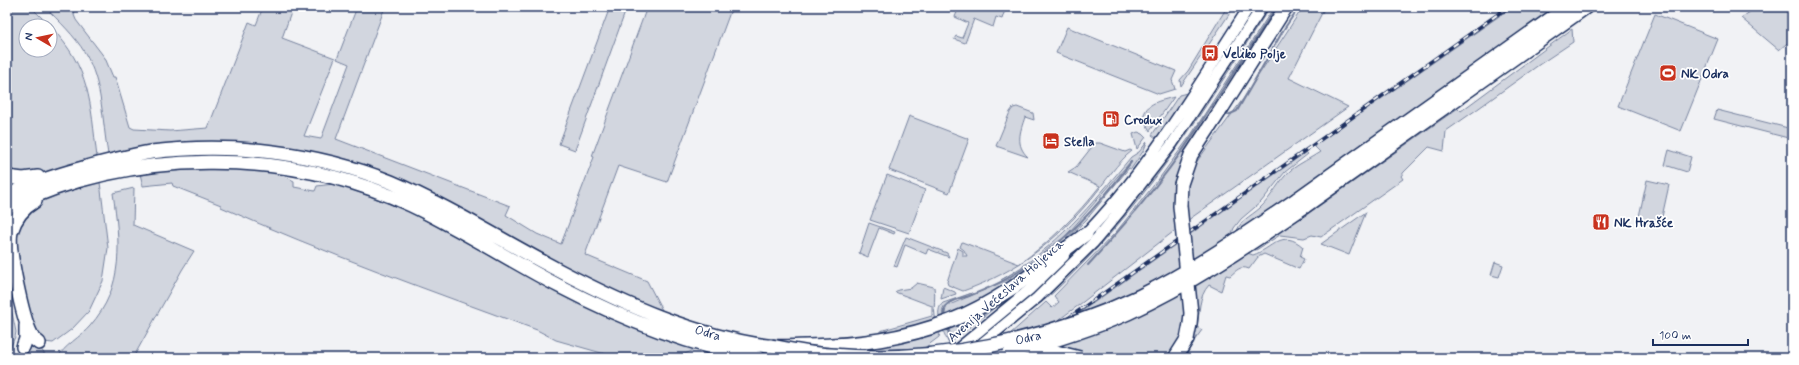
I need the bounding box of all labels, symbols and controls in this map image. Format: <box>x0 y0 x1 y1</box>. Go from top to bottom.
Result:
north arrow <box>18 18 58 58</box>
text: N <box>22 32 37 41</box>
bus stop icon: Veliko Polje <box>1200 43 1220 63</box>
place label: Veliko Polje <box>1223 46 1286 63</box>
sports icon: NK Odra <box>1658 63 1678 83</box>
place label: NK Odra <box>1681 66 1729 83</box>
fuel station icon: Crodux <box>1101 109 1121 129</box>
place label: Crodux <box>1124 112 1162 129</box>
hotel icon: Stella <box>1041 131 1061 151</box>
place label: Stella <box>1064 134 1095 151</box>
restaurant icon: NK Hrašće <box>1591 212 1611 232</box>
place label: NK Hrašće <box>1614 215 1674 232</box>
street label: Avenija Većeslava Holjevca <box>944 236 1068 346</box>
scale bar <box>1653 321 1748 347</box>
street label: Odra <box>693 322 722 345</box>
street label: Odra <box>1014 327 1043 350</box>
text: 100 m <box>1659 328 1691 344</box>

